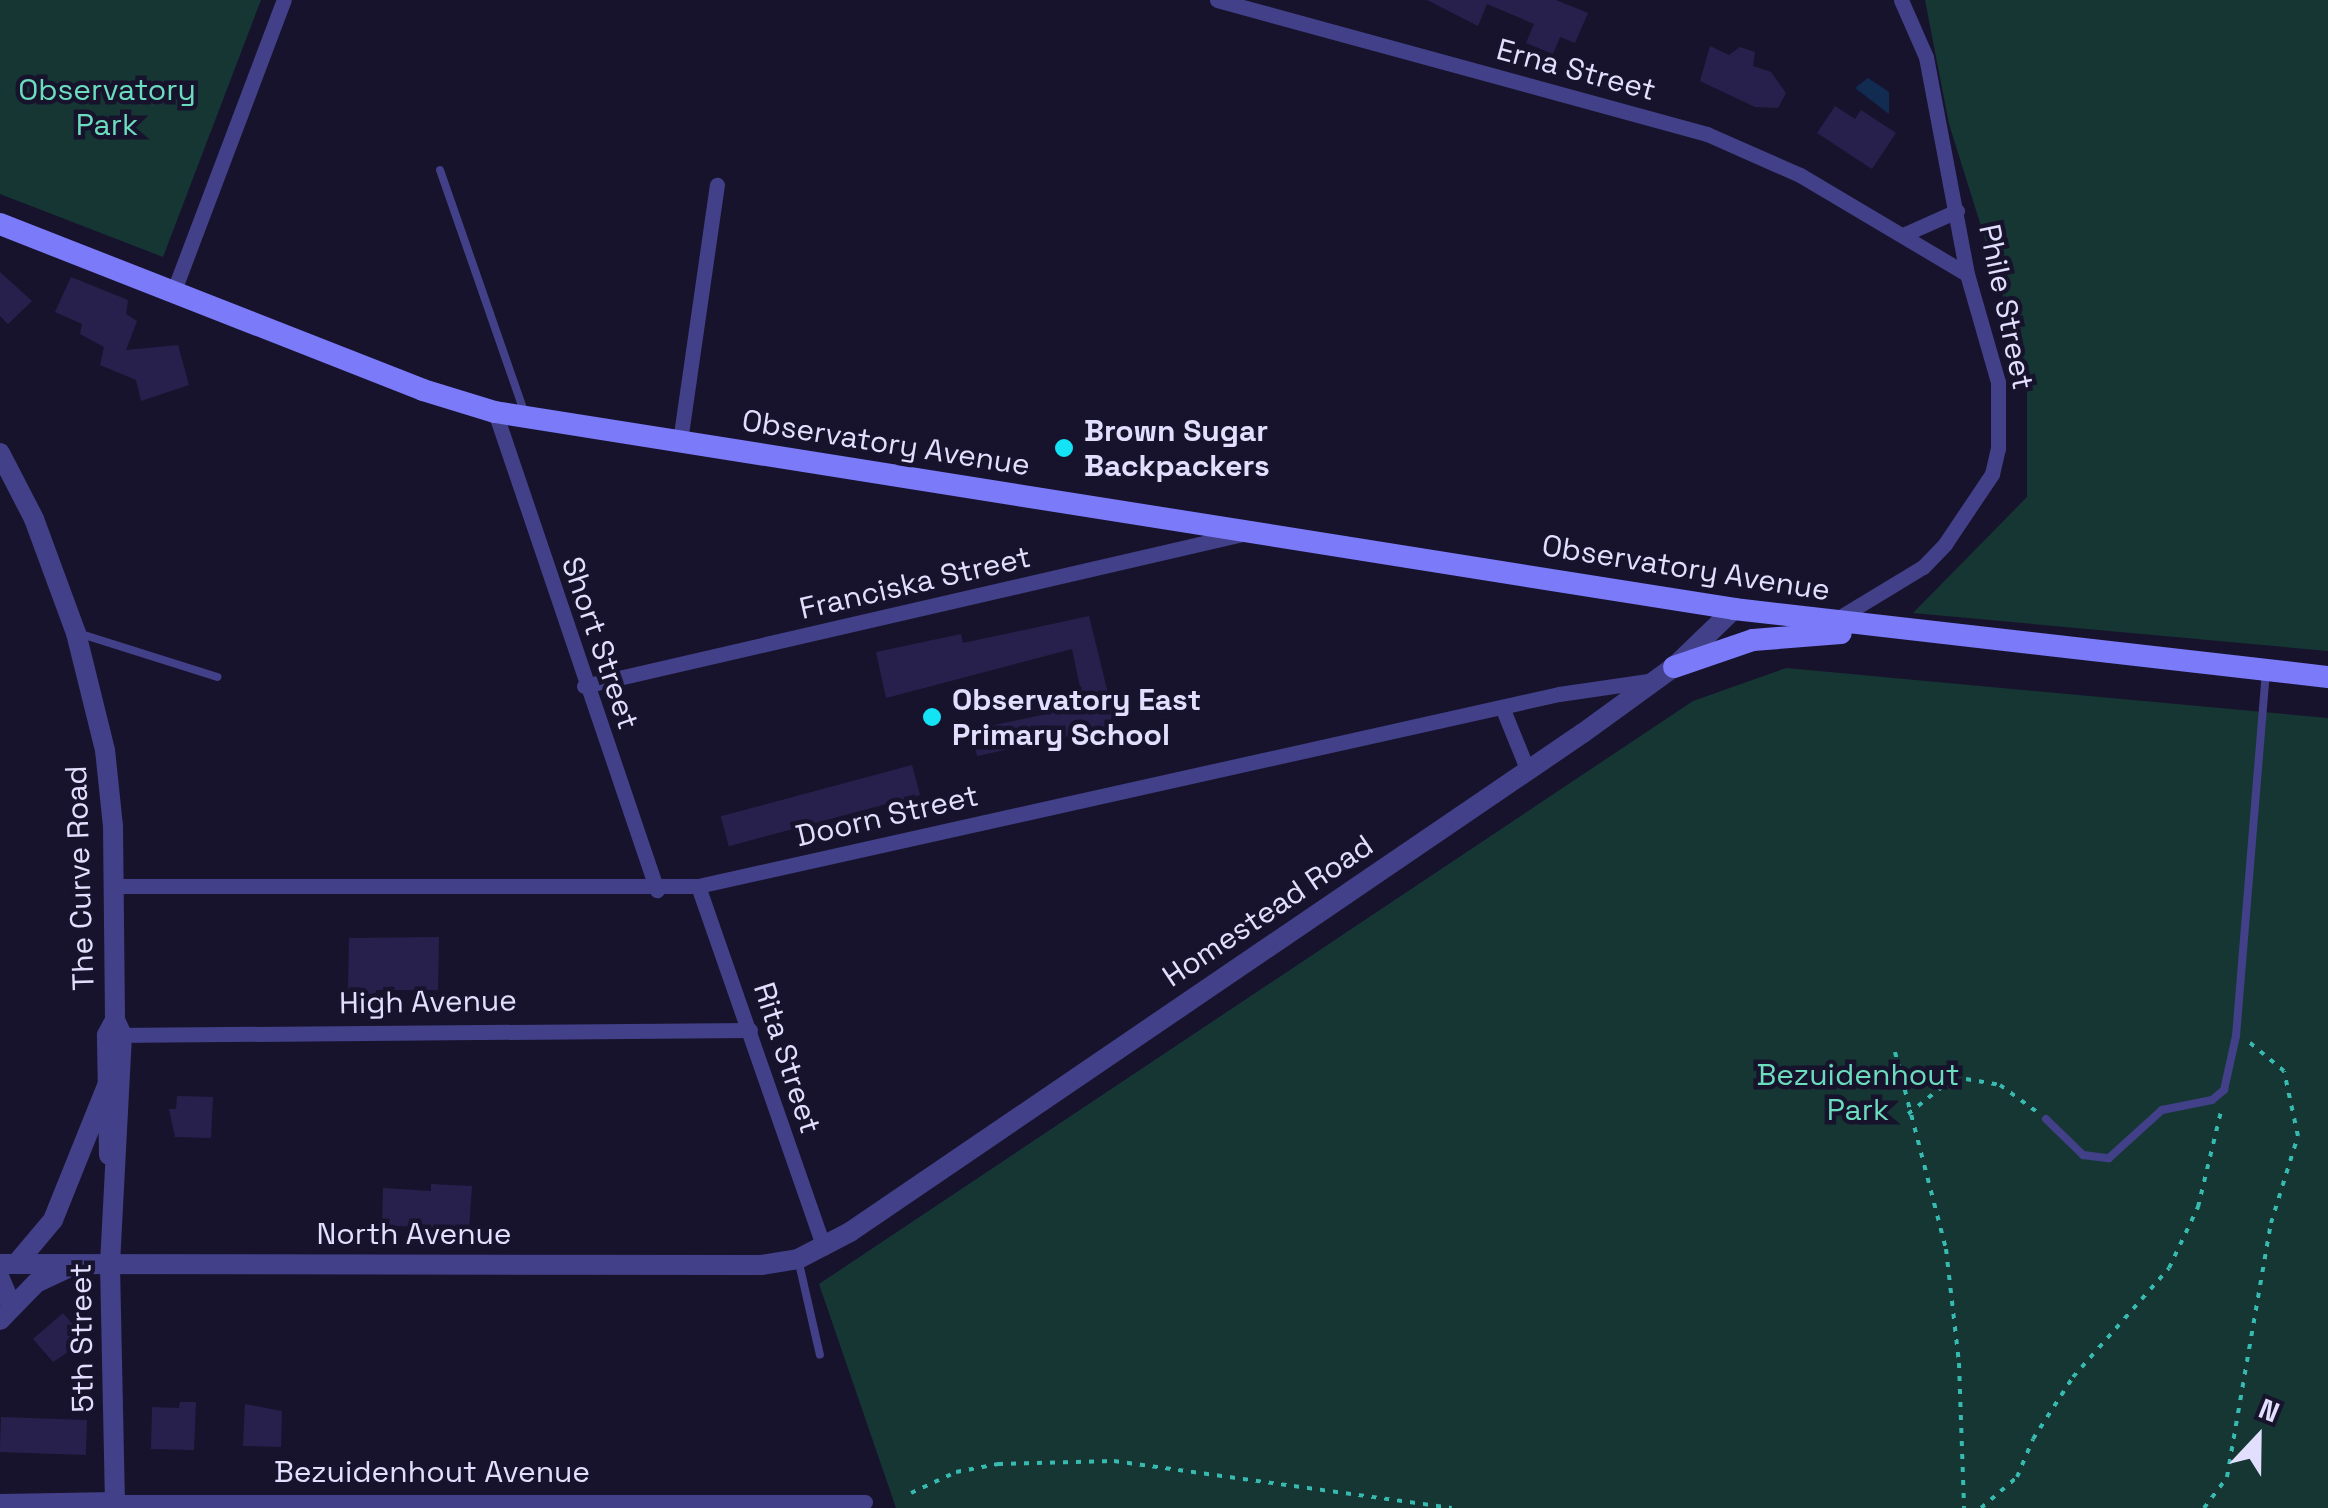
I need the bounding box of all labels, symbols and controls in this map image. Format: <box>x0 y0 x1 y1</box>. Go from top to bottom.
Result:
street label: Erna Street <box>1493 31 1659 109</box>
park label: Observatory Park <box>18 72 196 142</box>
street label: Phile Street <box>1971 221 2041 393</box>
street label: Observatory Avenue <box>739 402 1033 484</box>
place label: Brown Sugar Backpackers <box>1084 413 1270 484</box>
marker: Brown Sugar Backpackers <box>1053 437 1075 459</box>
street label: Observatory Avenue <box>1539 527 1833 609</box>
street label: Franciska Street <box>796 539 1034 627</box>
street label: Short Street <box>554 552 646 734</box>
place label: Observatory East Primary School <box>952 682 1201 752</box>
marker: Observatory East Primary School <box>921 706 943 728</box>
street label: The Curve Road <box>58 765 102 991</box>
street label: Doorn Street <box>792 778 982 854</box>
street label: Homestead Road <box>1156 827 1380 995</box>
street label: Rita Street <box>746 978 828 1138</box>
street label: High Avenue <box>339 982 517 1022</box>
park label: Bezuidenhout Park <box>1757 1057 1959 1128</box>
street label: North Avenue <box>316 1216 512 1252</box>
street label: 5th Street <box>63 1263 101 1413</box>
north arrow <box>2208 1388 2308 1488</box>
text: N <box>2254 1390 2285 1430</box>
street label: Bezuidenhout Avenue <box>274 1454 590 1490</box>

